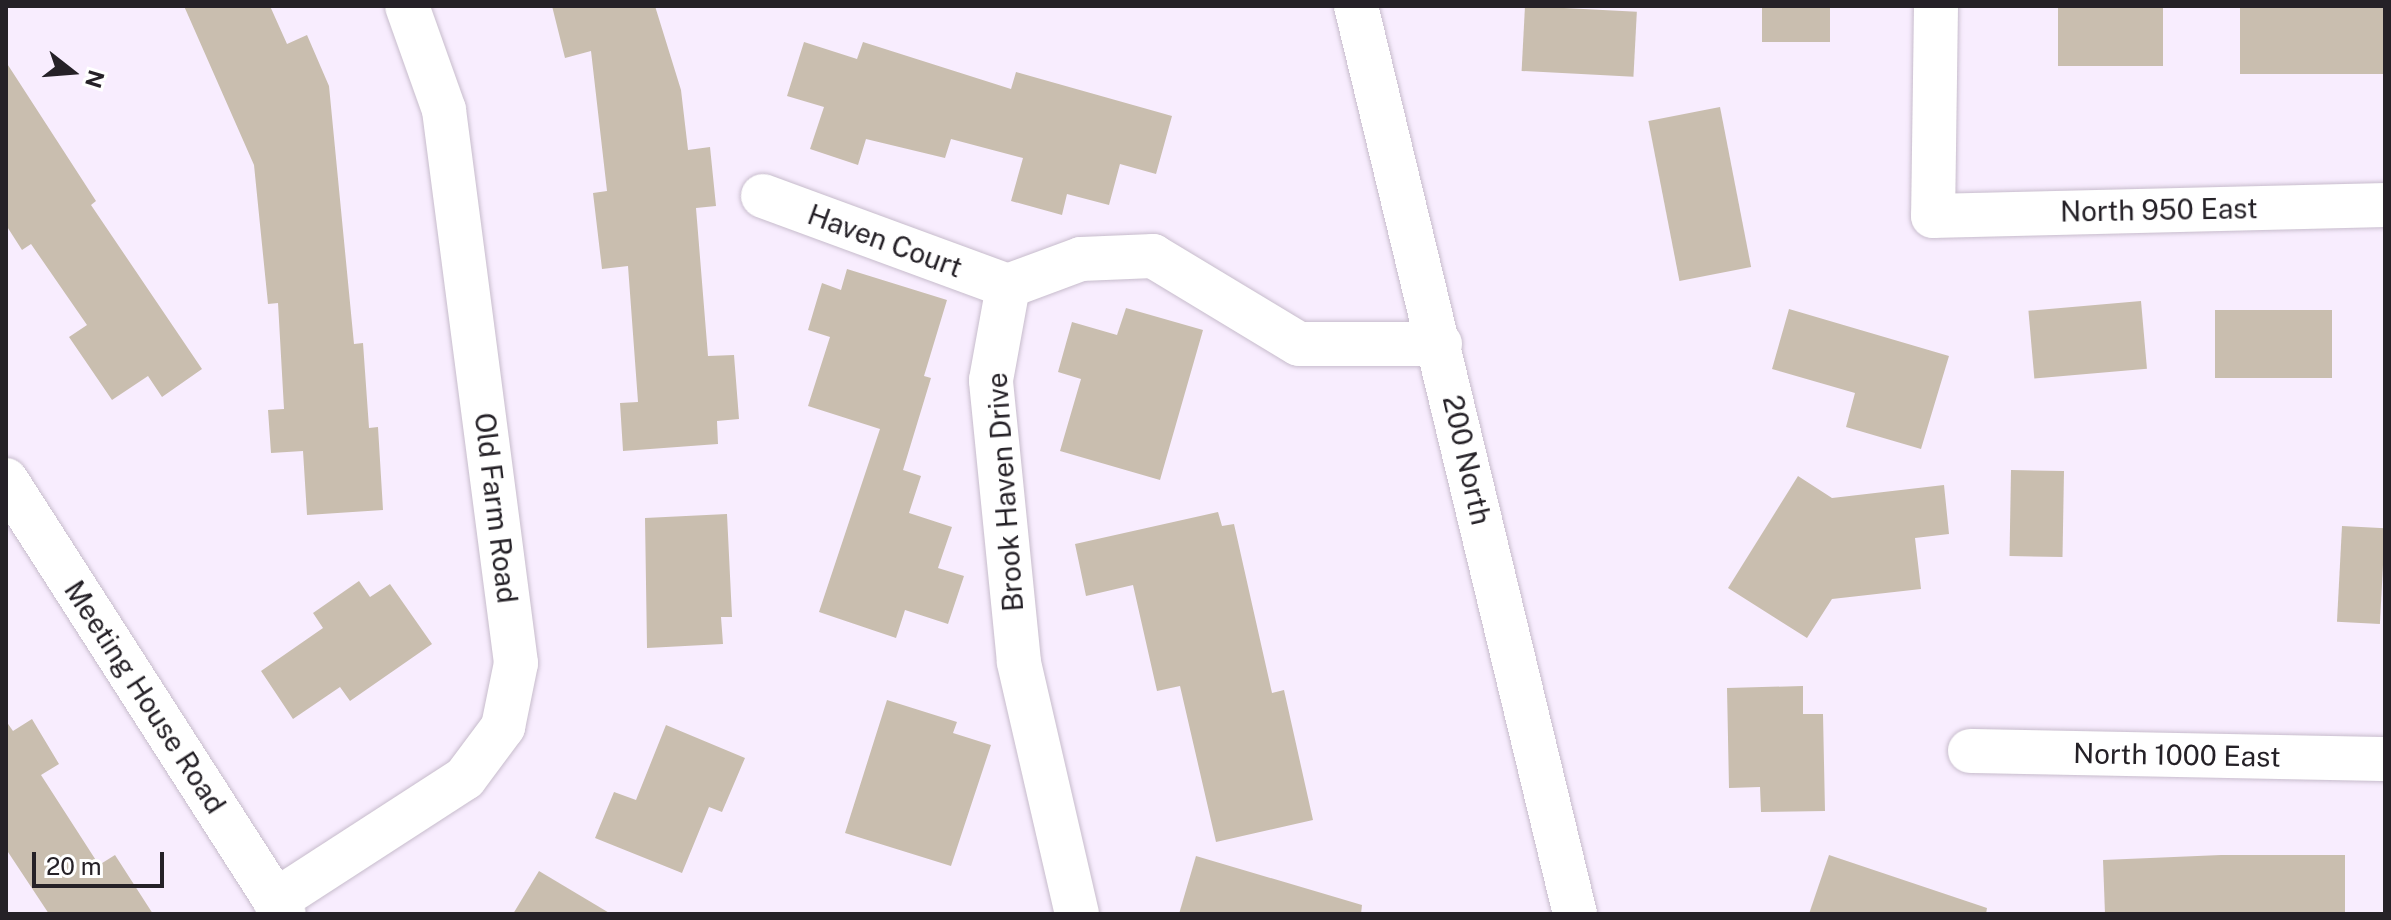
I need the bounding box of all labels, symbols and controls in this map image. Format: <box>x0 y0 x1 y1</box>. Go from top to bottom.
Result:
north arrow <box>32 32 112 112</box>
text: N <box>80 67 110 91</box>
street label: North 950 East <box>2060 191 2258 229</box>
street label: Haven Court <box>803 198 967 284</box>
street label: Brook Haven Drive <box>980 371 1030 613</box>
street label: 200 North <box>1436 392 1498 528</box>
street label: Old Farm Road <box>468 411 524 605</box>
street label: Meeting House Road <box>57 574 233 820</box>
street label: North 1000 East <box>2073 736 2281 774</box>
scale bar <box>36 836 168 886</box>
text: 20 m <box>46 852 102 880</box>

